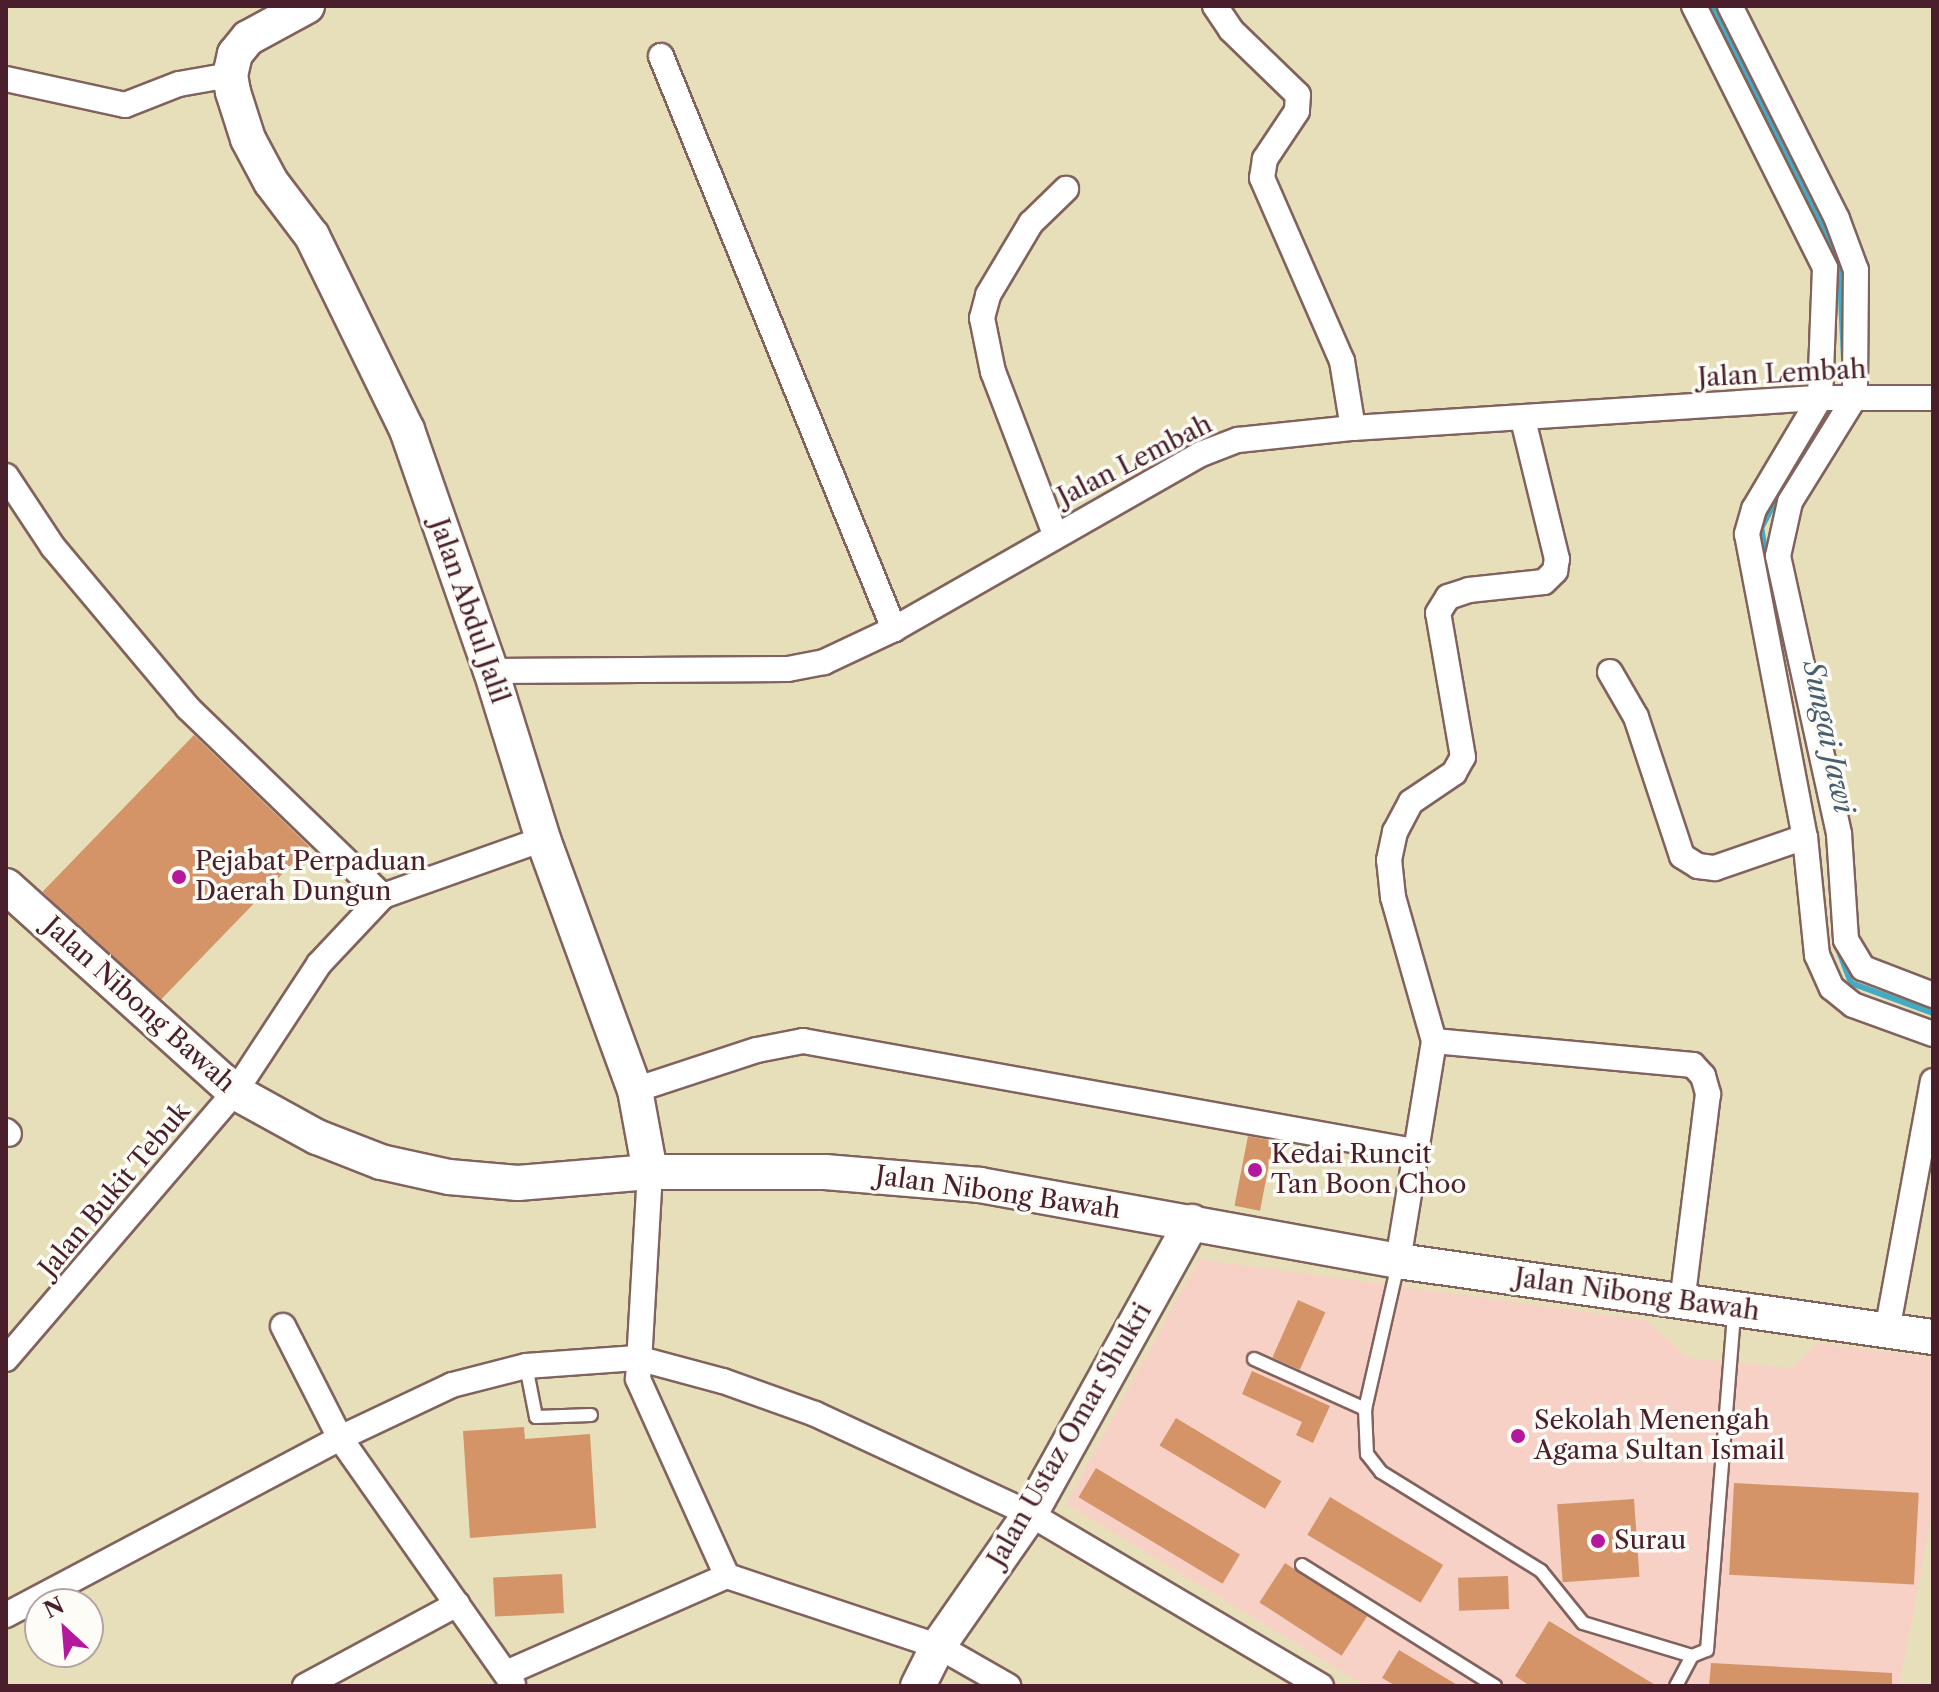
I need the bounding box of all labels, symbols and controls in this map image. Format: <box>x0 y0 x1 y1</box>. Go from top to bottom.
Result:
street label: Jalan Lembah <box>1697 354 1867 394</box>
street label: Jalan Lembah <box>1053 409 1217 513</box>
street label: Jalan Abdul Jalil <box>423 514 515 708</box>
water label: Sungai Jawi <box>1796 658 1862 816</box>
place label: Pejabat Perpaduan Daerah Dungun <box>195 846 426 908</box>
marker: Pejabat Perpaduan Daerah Dungun <box>170 868 188 886</box>
street label: Jalan Nibong Bawah <box>37 911 241 1099</box>
street label: Jalan Bukit Tebuk <box>33 1096 197 1284</box>
place label: Kedai Runcit Tan Boon Choo <box>1271 1139 1466 1200</box>
street label: Jalan Nibong Bawah <box>874 1160 1122 1226</box>
marker: Kedai Runcit Tan Boon Choo <box>1246 1161 1264 1179</box>
street label: Jalan Nibong Bawah <box>1513 1262 1761 1328</box>
street label: Jalan Ustaz Omar Shukri <box>981 1297 1159 1573</box>
place label: Sekolah Menengah Agama Sultan Ismail <box>1534 1405 1785 1466</box>
marker: Sekolah Menengah Agama Sultan Ismail <box>1509 1427 1527 1445</box>
place label: Surau <box>1614 1525 1686 1557</box>
marker: Surau <box>1589 1532 1607 1550</box>
north arrow <box>24 1588 104 1668</box>
text: N <box>40 1591 69 1624</box>

